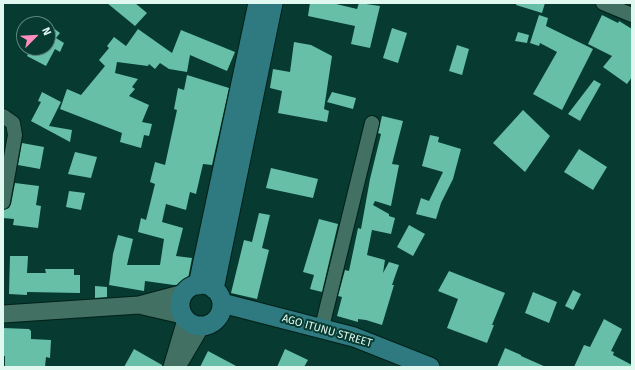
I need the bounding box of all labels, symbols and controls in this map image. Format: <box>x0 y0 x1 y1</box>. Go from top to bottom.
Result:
north arrow <box>16 16 56 56</box>
text: N <box>39 25 54 37</box>
street label: AGO ITUNU STREET <box>280 312 374 350</box>

